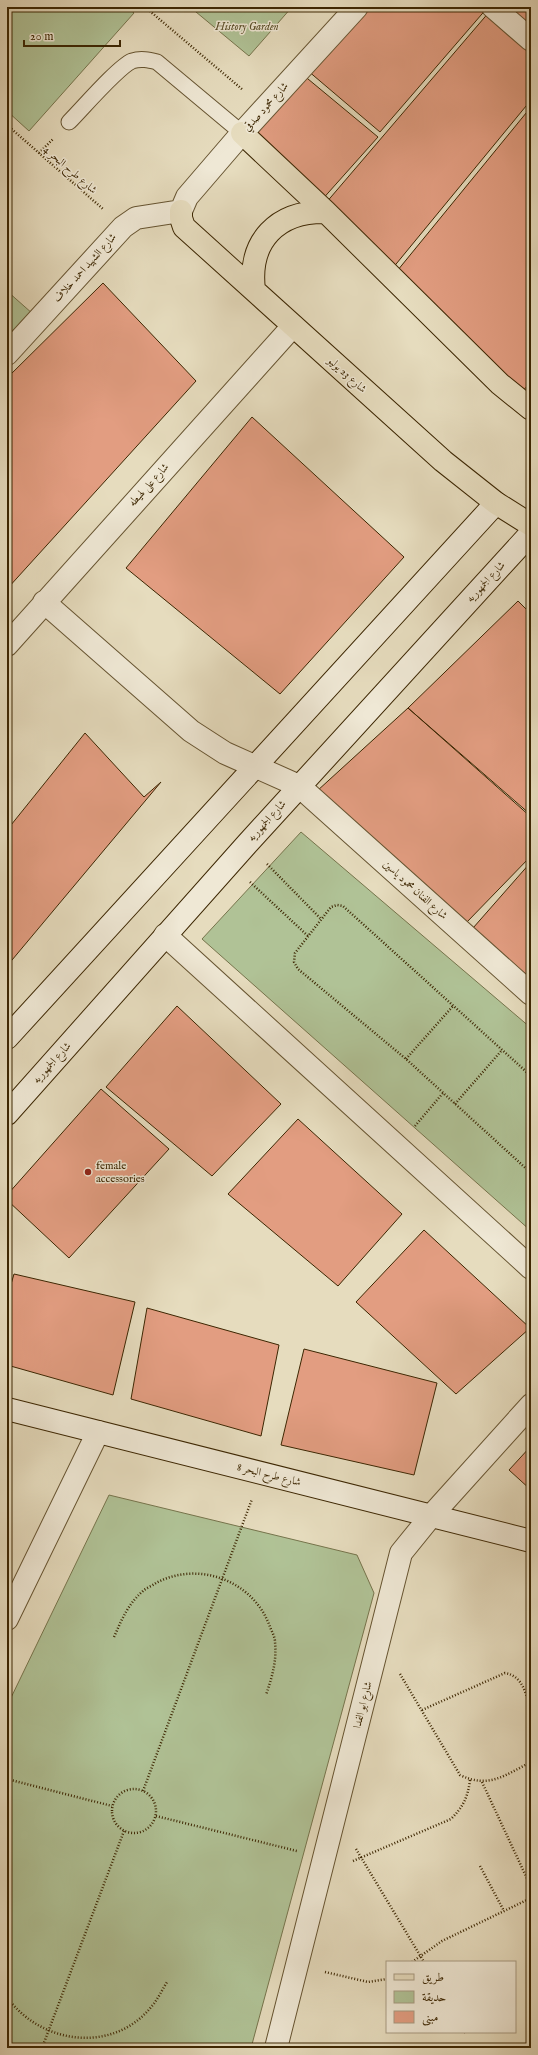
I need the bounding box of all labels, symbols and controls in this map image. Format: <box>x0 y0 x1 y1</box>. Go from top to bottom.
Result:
park label: History Garden <box>214 20 279 34</box>
scale bar <box>24 22 120 48</box>
text: 20 m <box>30 29 53 44</box>
street label: شارع محمود صدقي <box>240 80 293 136</box>
street label: شارع طرح البحر 4 <box>38 143 100 199</box>
street label: شارع الشهيد احمد خلاف <box>50 230 121 307</box>
street label: شارع 23 يوليو <box>323 353 369 398</box>
street label: شارع على لهيطه <box>126 460 174 511</box>
street label: شارع الجمهوريه <box>463 559 510 607</box>
street label: شارع الجمهوريه <box>245 797 291 846</box>
street label: شارع الفنان محمود ياسين <box>378 857 450 924</box>
street label: شارع الجمهوريه <box>30 1039 76 1088</box>
place label: female accessories <box>96 1159 145 1186</box>
marker: female accessories <box>83 1167 93 1177</box>
street label: شارع طرح البحر 8 <box>235 1460 302 1493</box>
street label: شارع ابو الفدا <box>350 1680 378 1731</box>
legend <box>386 1961 516 2033</box>
text: طريق <box>422 1970 444 1985</box>
text: حديقة <box>422 1990 446 2005</box>
text: مبنى <box>422 2010 438 2026</box>

